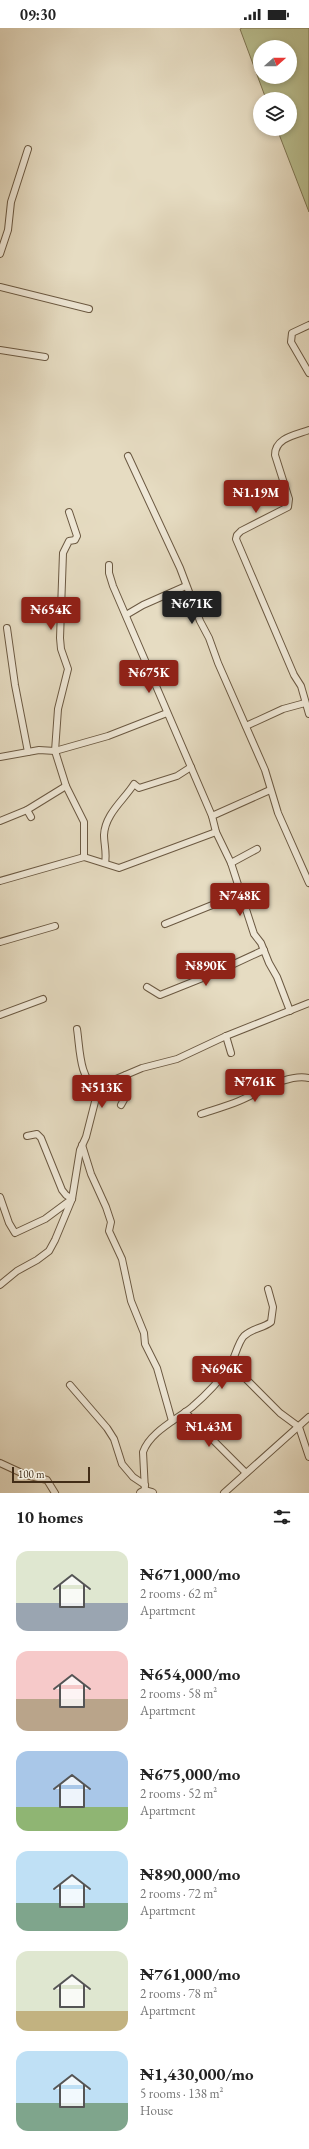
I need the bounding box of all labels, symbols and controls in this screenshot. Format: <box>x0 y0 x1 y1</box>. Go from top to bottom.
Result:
text: 09:30 <box>20 5 56 24</box>
north arrow <box>253 40 297 84</box>
map controls <box>253 40 297 136</box>
button: layers <box>253 92 297 136</box>
pin: ₦1.19M <box>223 480 289 514</box>
text: ₦1.19M <box>233 484 279 501</box>
pin: ₦671K <box>164 591 220 625</box>
text: ₦671K <box>171 595 213 612</box>
pin: ₦654K <box>23 597 79 631</box>
text: ₦654K <box>30 601 72 618</box>
pin: ₦675K <box>121 660 177 694</box>
text: ₦675K <box>128 664 170 681</box>
pin: ₦748K <box>212 883 268 917</box>
text: ₦748K <box>219 887 261 904</box>
pin: ₦890K <box>178 953 234 987</box>
text: ₦890K <box>185 957 227 974</box>
pin: ₦761K <box>227 1069 283 1103</box>
text: ₦761K <box>234 1073 276 1090</box>
pin: ₦513K <box>74 1075 130 1109</box>
text: ₦513K <box>81 1079 123 1096</box>
pin: ₦696K <box>194 1356 250 1390</box>
text: ₦696K <box>201 1360 243 1377</box>
pin: ₦1.43M <box>176 1414 242 1448</box>
text: ₦1.43M <box>186 1418 232 1435</box>
scale bar <box>12 1465 90 1484</box>
text: 100 m <box>18 1467 45 1481</box>
text: 10 homes <box>16 1506 83 1528</box>
icon: filters <box>271 1506 293 1528</box>
text: ₦671,000/mo <box>140 1563 240 1585</box>
icon: home <box>48 1567 96 1615</box>
text: 2 rooms · 62 m² <box>140 1585 217 1602</box>
text: Apartment <box>140 1602 195 1619</box>
text: ₦654,000/mo <box>140 1663 240 1685</box>
icon: home <box>48 1667 96 1715</box>
text: 2 rooms · 58 m² <box>140 1685 217 1702</box>
text: Apartment <box>140 1702 195 1719</box>
text: ₦675,000/mo <box>140 1763 240 1785</box>
icon: home <box>48 1767 96 1815</box>
text: 2 rooms · 52 m² <box>140 1785 217 1802</box>
text: Apartment <box>140 1802 195 1819</box>
text: ₦890,000/mo <box>140 1863 240 1885</box>
icon: home <box>48 1867 96 1915</box>
text: 2 rooms · 72 m² <box>140 1885 217 1902</box>
text: Apartment <box>140 1902 195 1919</box>
text: ₦761,000/mo <box>140 1963 240 1985</box>
icon: home <box>48 1967 96 2015</box>
text: 2 rooms · 78 m² <box>140 1985 217 2002</box>
text: Apartment <box>140 2002 195 2019</box>
text: ₦1,430,000/mo <box>140 2063 254 2085</box>
icon: home <box>48 2067 96 2115</box>
text: 5 rooms · 138 m² <box>140 2085 224 2102</box>
text: House <box>140 2102 173 2119</box>

